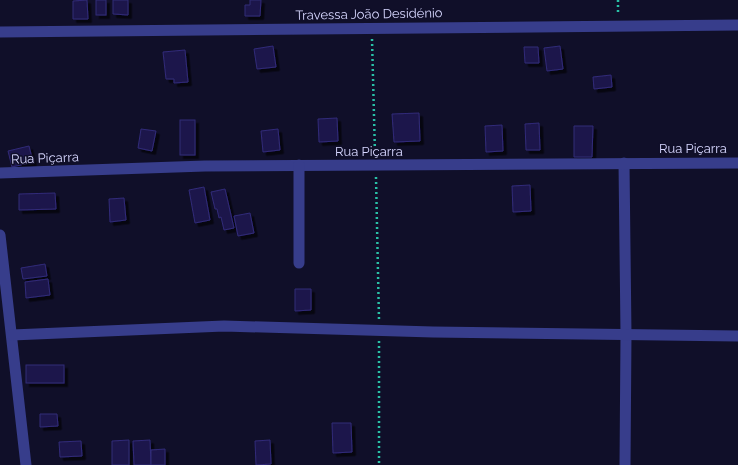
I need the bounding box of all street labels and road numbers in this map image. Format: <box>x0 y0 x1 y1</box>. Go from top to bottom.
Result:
street label: Travessa João Desidénio <box>295 5 443 23</box>
street label: Rua Piçarra <box>659 141 727 156</box>
street label: Rua Piçarra <box>335 144 403 159</box>
street label: Rua Piçarra <box>11 149 79 167</box>

